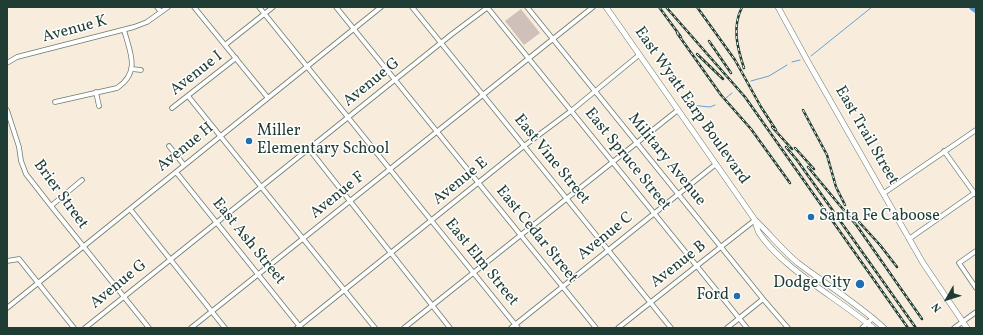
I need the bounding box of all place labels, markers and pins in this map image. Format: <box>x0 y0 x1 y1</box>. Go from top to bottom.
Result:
place label: Miller Elementary School <box>257 122 389 160</box>
marker: Miller Elementary School <box>244 136 254 146</box>
place label: Santa Fe Caboose <box>819 207 940 227</box>
marker: Santa Fe Caboose <box>806 212 816 222</box>
place label: Dodge City <box>773 274 851 294</box>
marker: Dodge City <box>854 278 866 290</box>
place label: Ford <box>697 286 729 306</box>
marker: Ford <box>732 291 742 301</box>

